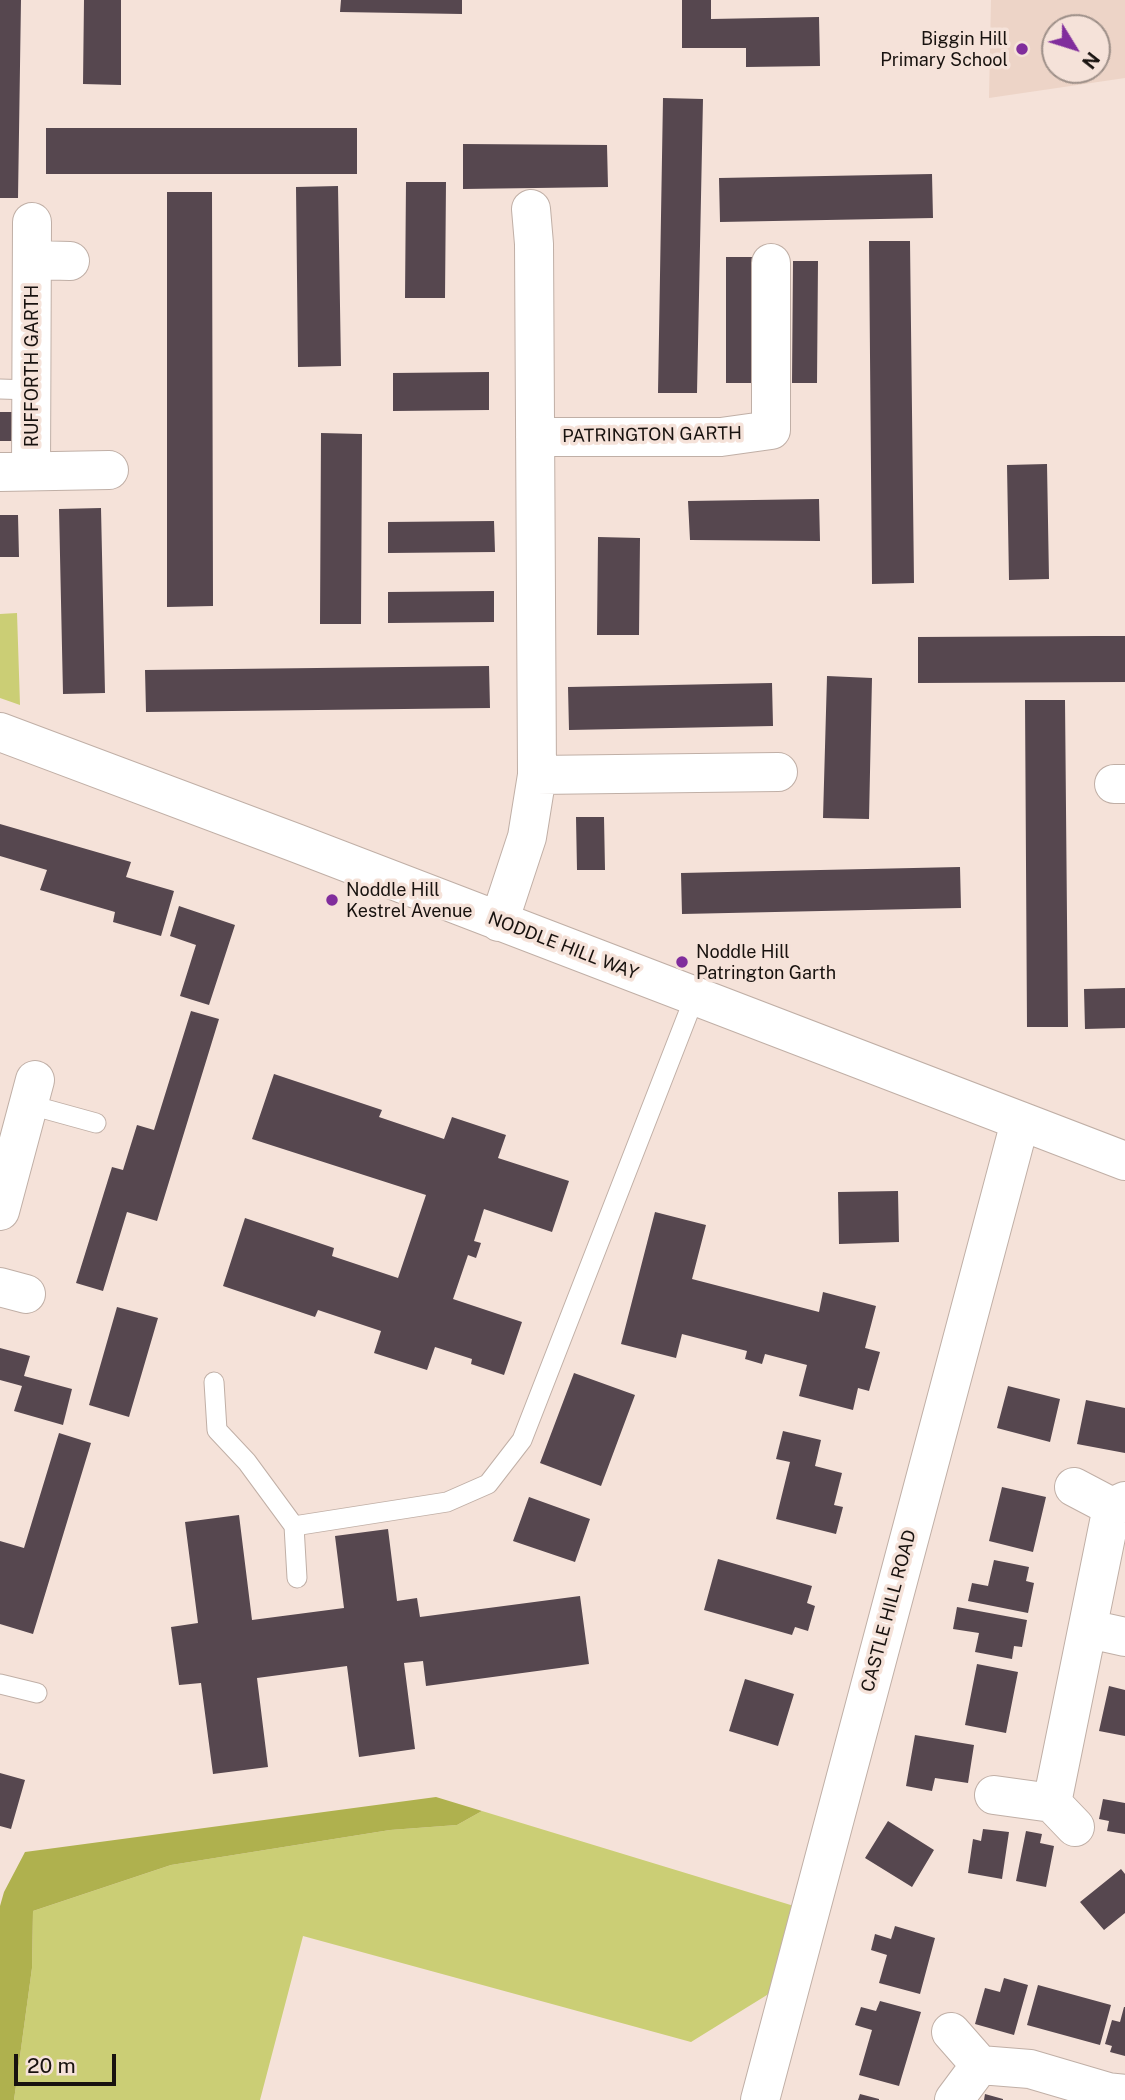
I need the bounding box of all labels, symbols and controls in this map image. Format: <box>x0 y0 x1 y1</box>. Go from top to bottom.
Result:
north arrow <box>1041 14 1111 84</box>
place label: Biggin Hill Primary School <box>880 28 1008 70</box>
marker: Biggin Hill Primary School <box>1014 41 1030 57</box>
text: N <box>1078 48 1104 73</box>
street label: RUFFORTH GARTH <box>21 285 43 447</box>
street label: PATRINGTON GARTH <box>562 423 742 447</box>
place label: Noddle Hill Kestrel Avenue <box>346 879 473 922</box>
marker: Noddle Hill Kestrel Avenue <box>324 892 340 908</box>
street label: NODDLE HILL WAY <box>485 907 641 985</box>
place label: Noddle Hill Patrington Garth <box>696 941 836 984</box>
marker: Noddle Hill Patrington Garth <box>674 954 690 970</box>
street label: CASTLE HILL ROAD <box>857 1528 921 1694</box>
scale bar <box>18 2040 119 2084</box>
text: 20 m <box>27 2053 76 2078</box>

